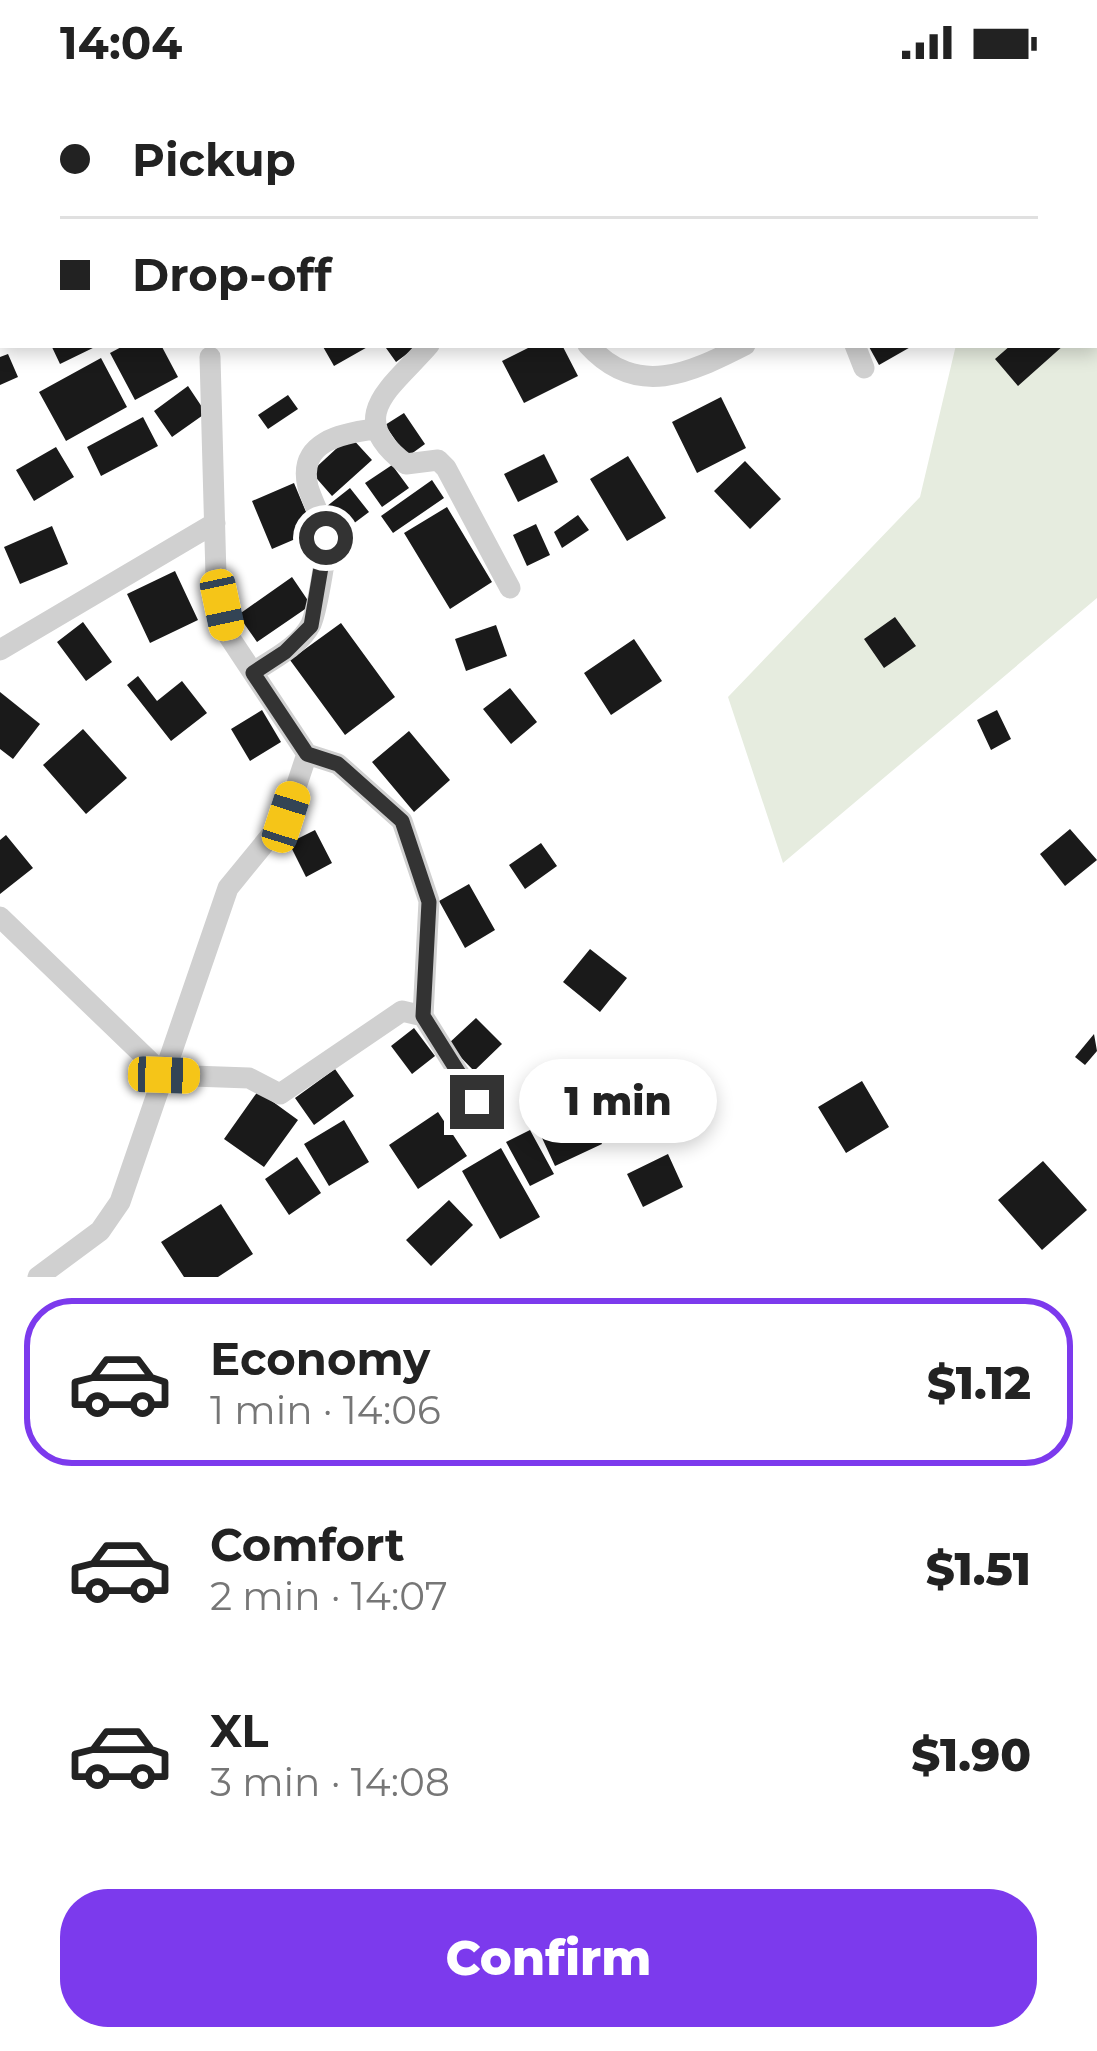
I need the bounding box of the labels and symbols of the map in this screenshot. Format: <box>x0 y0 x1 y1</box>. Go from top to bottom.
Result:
route start <box>299 511 353 565</box>
car <box>197 566 247 644</box>
car <box>258 777 314 857</box>
car <box>127 1056 201 1094</box>
callout: 1 min <box>519 1060 717 1144</box>
route end <box>450 1075 504 1129</box>

